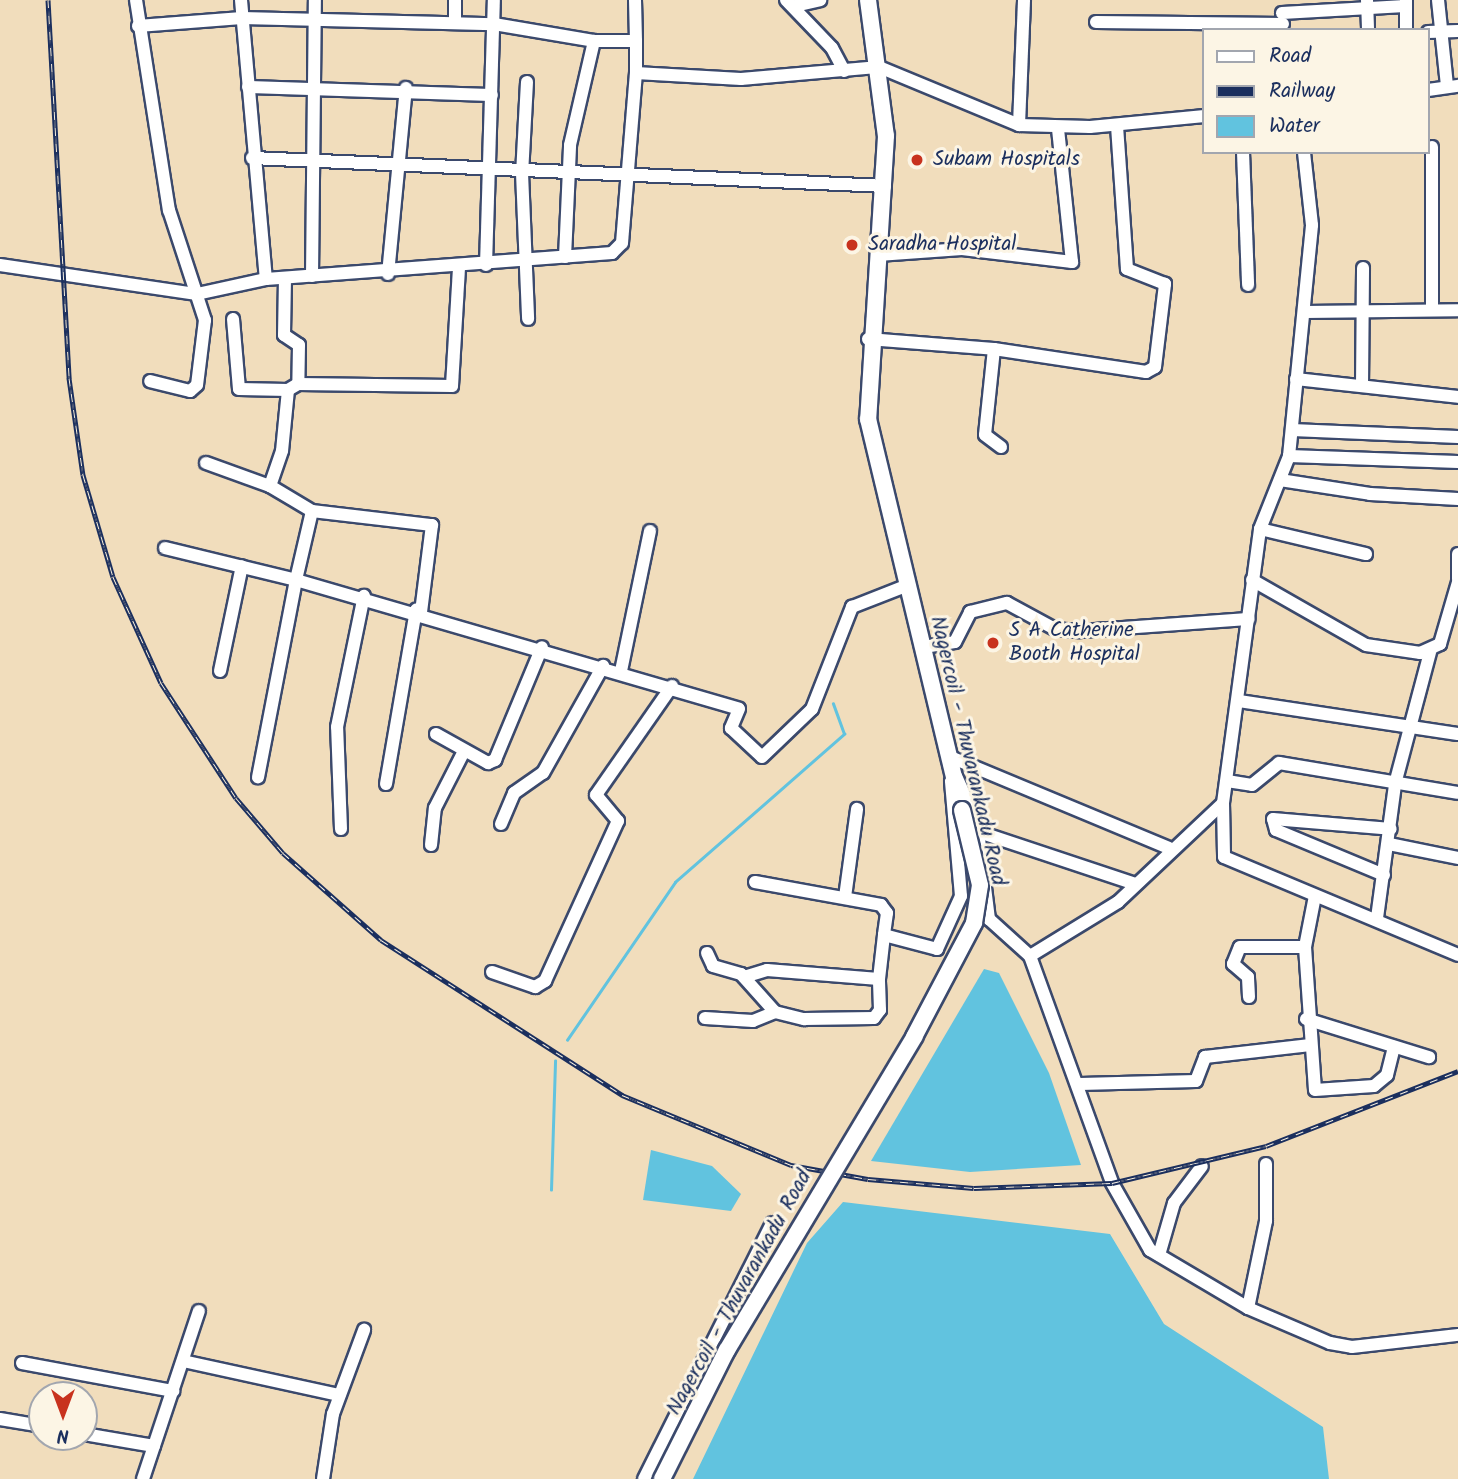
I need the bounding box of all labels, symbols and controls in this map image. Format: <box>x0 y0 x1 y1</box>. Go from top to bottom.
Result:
legend <box>1202 28 1430 154</box>
text: Road <box>1269 40 1311 73</box>
text: Railway <box>1269 75 1335 108</box>
text: Water <box>1269 110 1320 143</box>
place label: Subam Hospitals <box>933 147 1080 173</box>
marker: Subam Hospitals <box>907 150 927 170</box>
place label: Saradha Hospital <box>868 232 1016 258</box>
marker: Saradha Hospital <box>842 235 862 255</box>
street label: Nagercoil - Thuvarankadu Road <box>924 614 1010 888</box>
place label: S A Catherine Booth Hospital <box>1009 618 1140 668</box>
marker: S A Catherine Booth Hospital <box>983 633 1003 653</box>
street label: Nagercoil - Thuvarankadu Road <box>662 1166 818 1420</box>
north arrow <box>28 1381 98 1451</box>
text: N <box>57 1420 69 1450</box>

